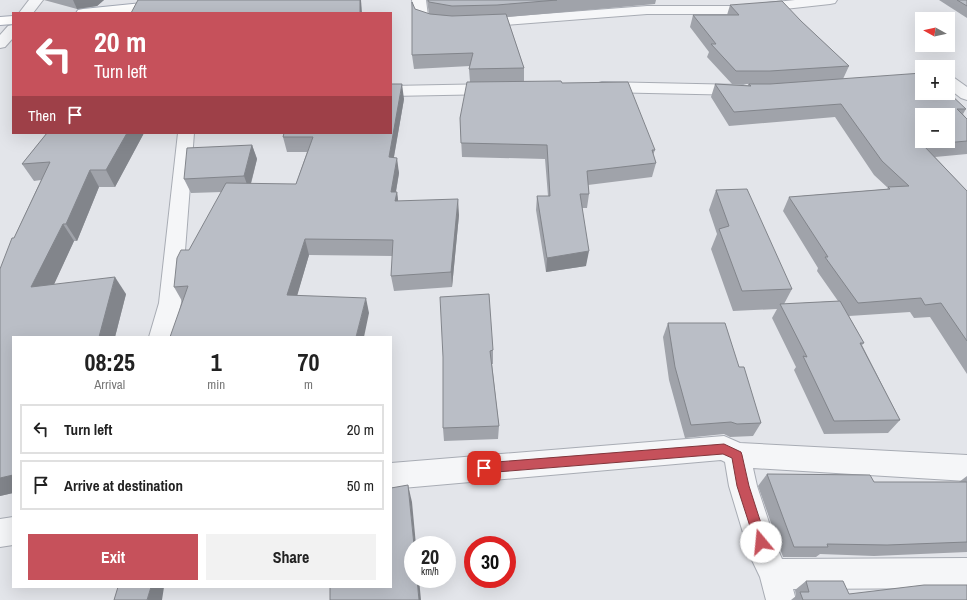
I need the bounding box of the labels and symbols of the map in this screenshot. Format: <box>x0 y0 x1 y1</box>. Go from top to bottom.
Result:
north arrow <box>915 12 955 52</box>
pin <box>467 451 501 485</box>
position arrow <box>740 521 782 563</box>
speed limit sign: 30 <box>464 536 516 588</box>

